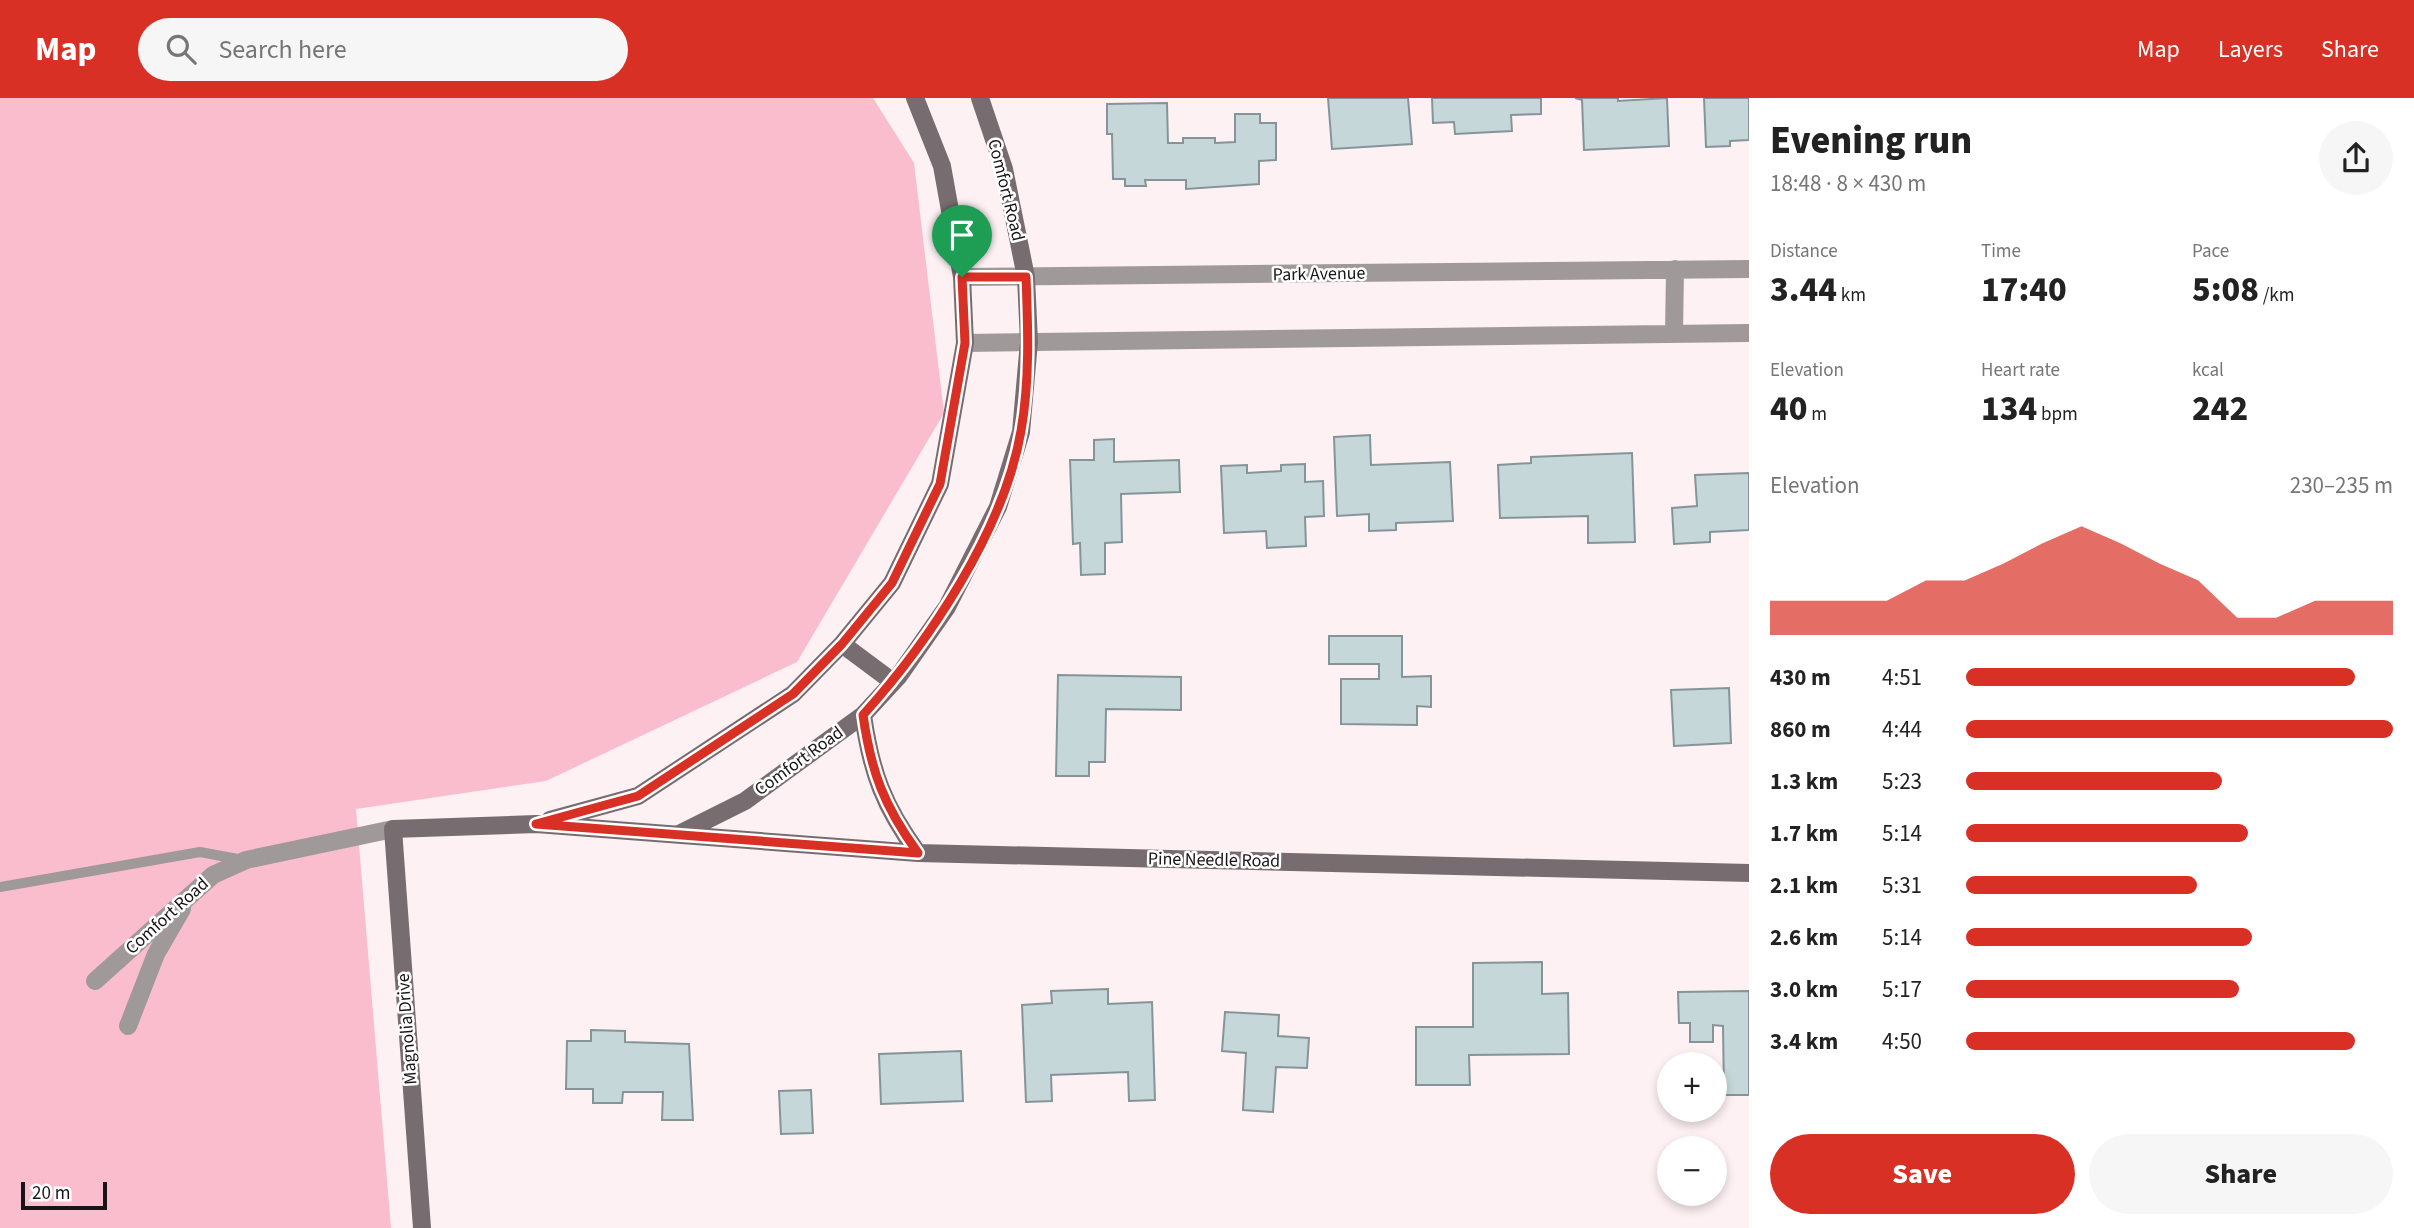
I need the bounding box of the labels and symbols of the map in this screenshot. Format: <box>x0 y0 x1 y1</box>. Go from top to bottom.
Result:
street label: Comfort Road <box>981 136 1031 244</box>
pin <box>932 205 992 277</box>
street label: Park Avenue <box>1272 261 1366 287</box>
street label: Comfort Road <box>749 720 849 802</box>
street label: Pine Needle Road <box>1148 846 1280 874</box>
street label: Comfort Road <box>120 872 214 960</box>
street label: Magnolia Drive <box>391 972 423 1086</box>
scale bar <box>21 1179 107 1211</box>

